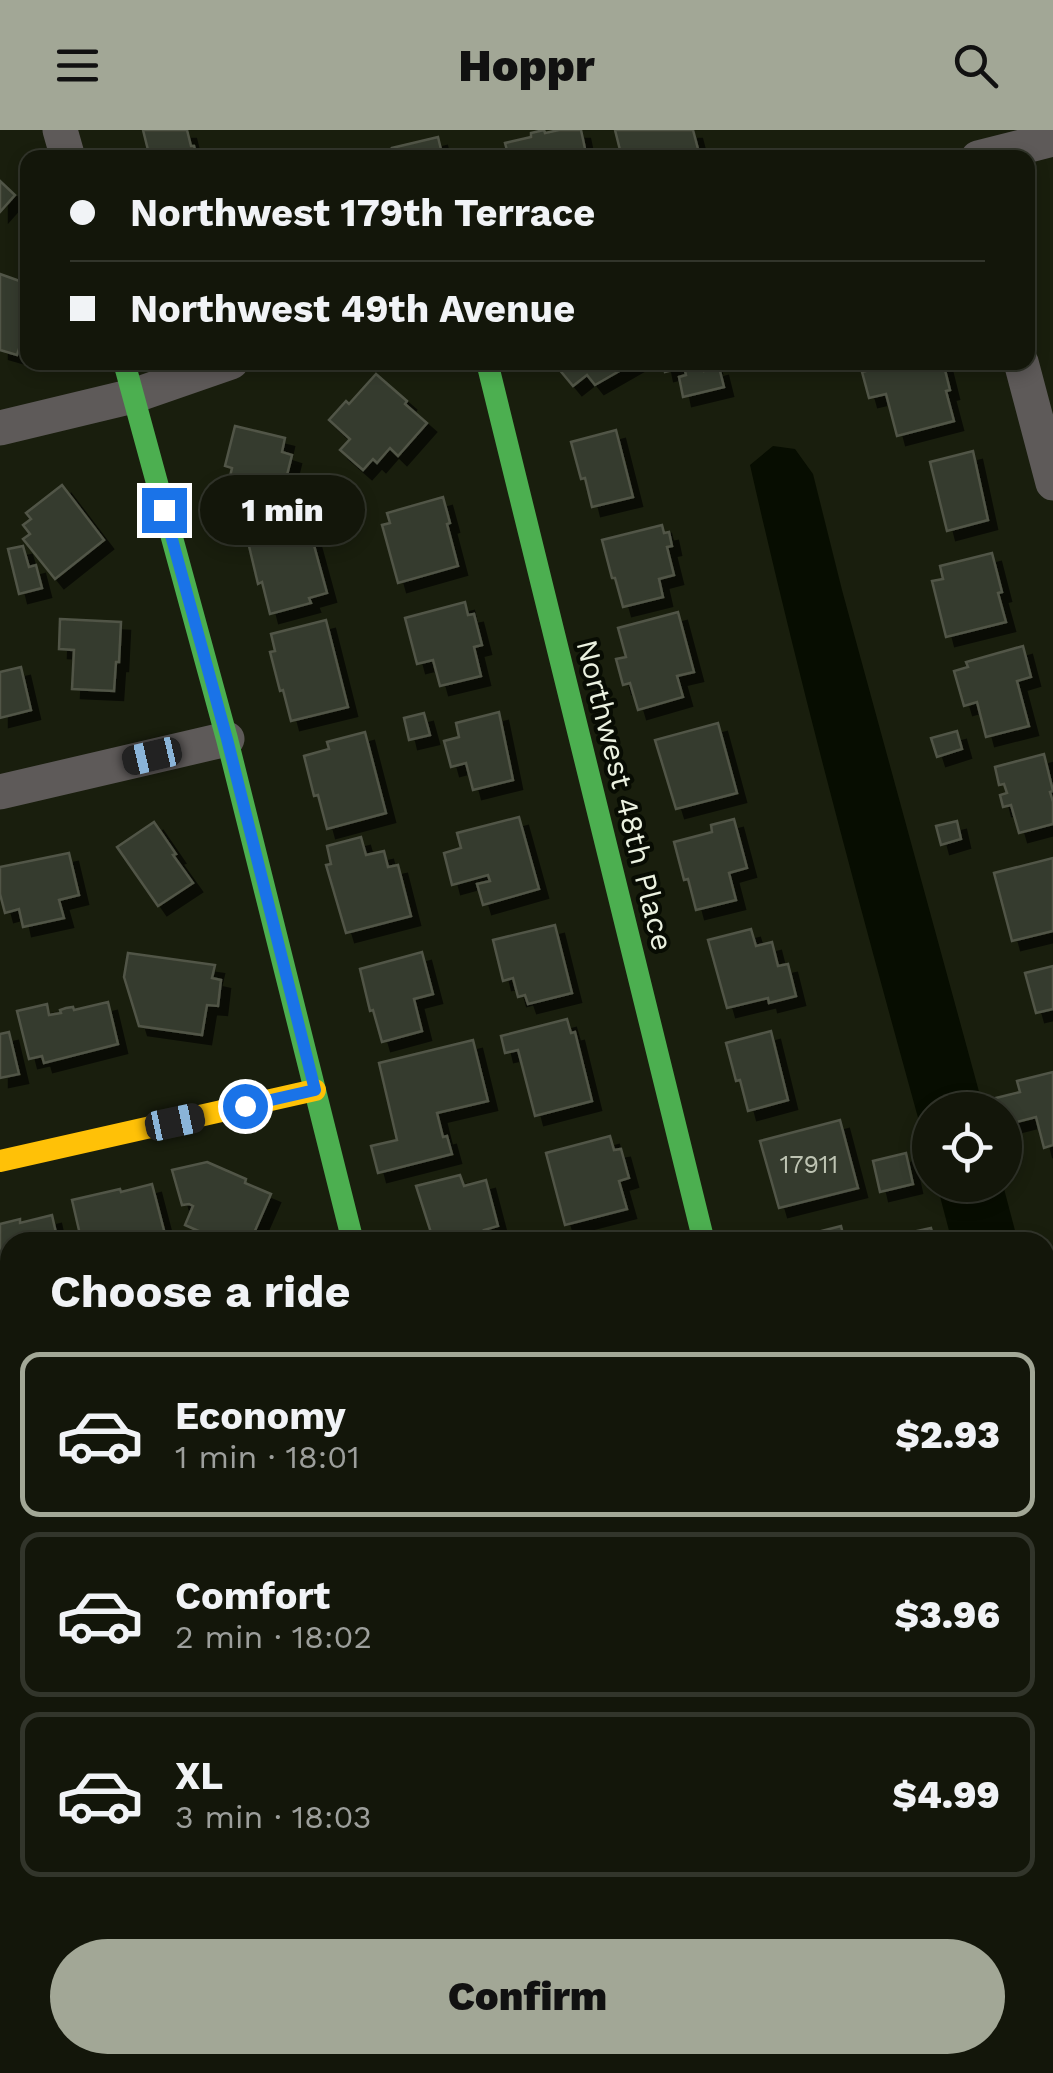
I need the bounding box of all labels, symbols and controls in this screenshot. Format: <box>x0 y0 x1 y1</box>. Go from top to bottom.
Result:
icon: menu <box>50 38 105 93</box>
icon: search <box>948 38 1003 93</box>
text: Hoppr <box>458 39 595 92</box>
text: Northwest 179th Terrace <box>130 191 595 235</box>
text: Northwest 49th Avenue <box>130 287 575 331</box>
callout: 1 min <box>199 475 364 545</box>
route end <box>142 488 187 533</box>
text: 1 min <box>241 491 324 529</box>
street label: Northwest 48th Place <box>569 636 681 954</box>
car <box>119 735 185 777</box>
route start <box>223 1084 268 1129</box>
map controls <box>912 1092 1022 1202</box>
button: locate <box>912 1092 1022 1202</box>
car <box>143 1101 207 1143</box>
house number: 17911 <box>780 1150 838 1179</box>
text: Choose a ride <box>50 1265 350 1318</box>
icon: car <box>55 1390 145 1480</box>
text: Economy <box>175 1394 346 1438</box>
text: $2.93 <box>895 1413 1000 1457</box>
text: 1 min · 18:01 <box>175 1438 360 1476</box>
icon: car <box>55 1570 145 1660</box>
text: Comfort <box>175 1574 330 1618</box>
text: $3.96 <box>894 1593 1000 1637</box>
text: 2 min · 18:02 <box>175 1618 372 1656</box>
icon: car <box>55 1750 145 1840</box>
text: XL <box>175 1754 223 1798</box>
text: $4.99 <box>892 1773 1000 1817</box>
text: 3 min · 18:03 <box>175 1798 371 1836</box>
button: Confirm <box>50 1939 1005 2054</box>

